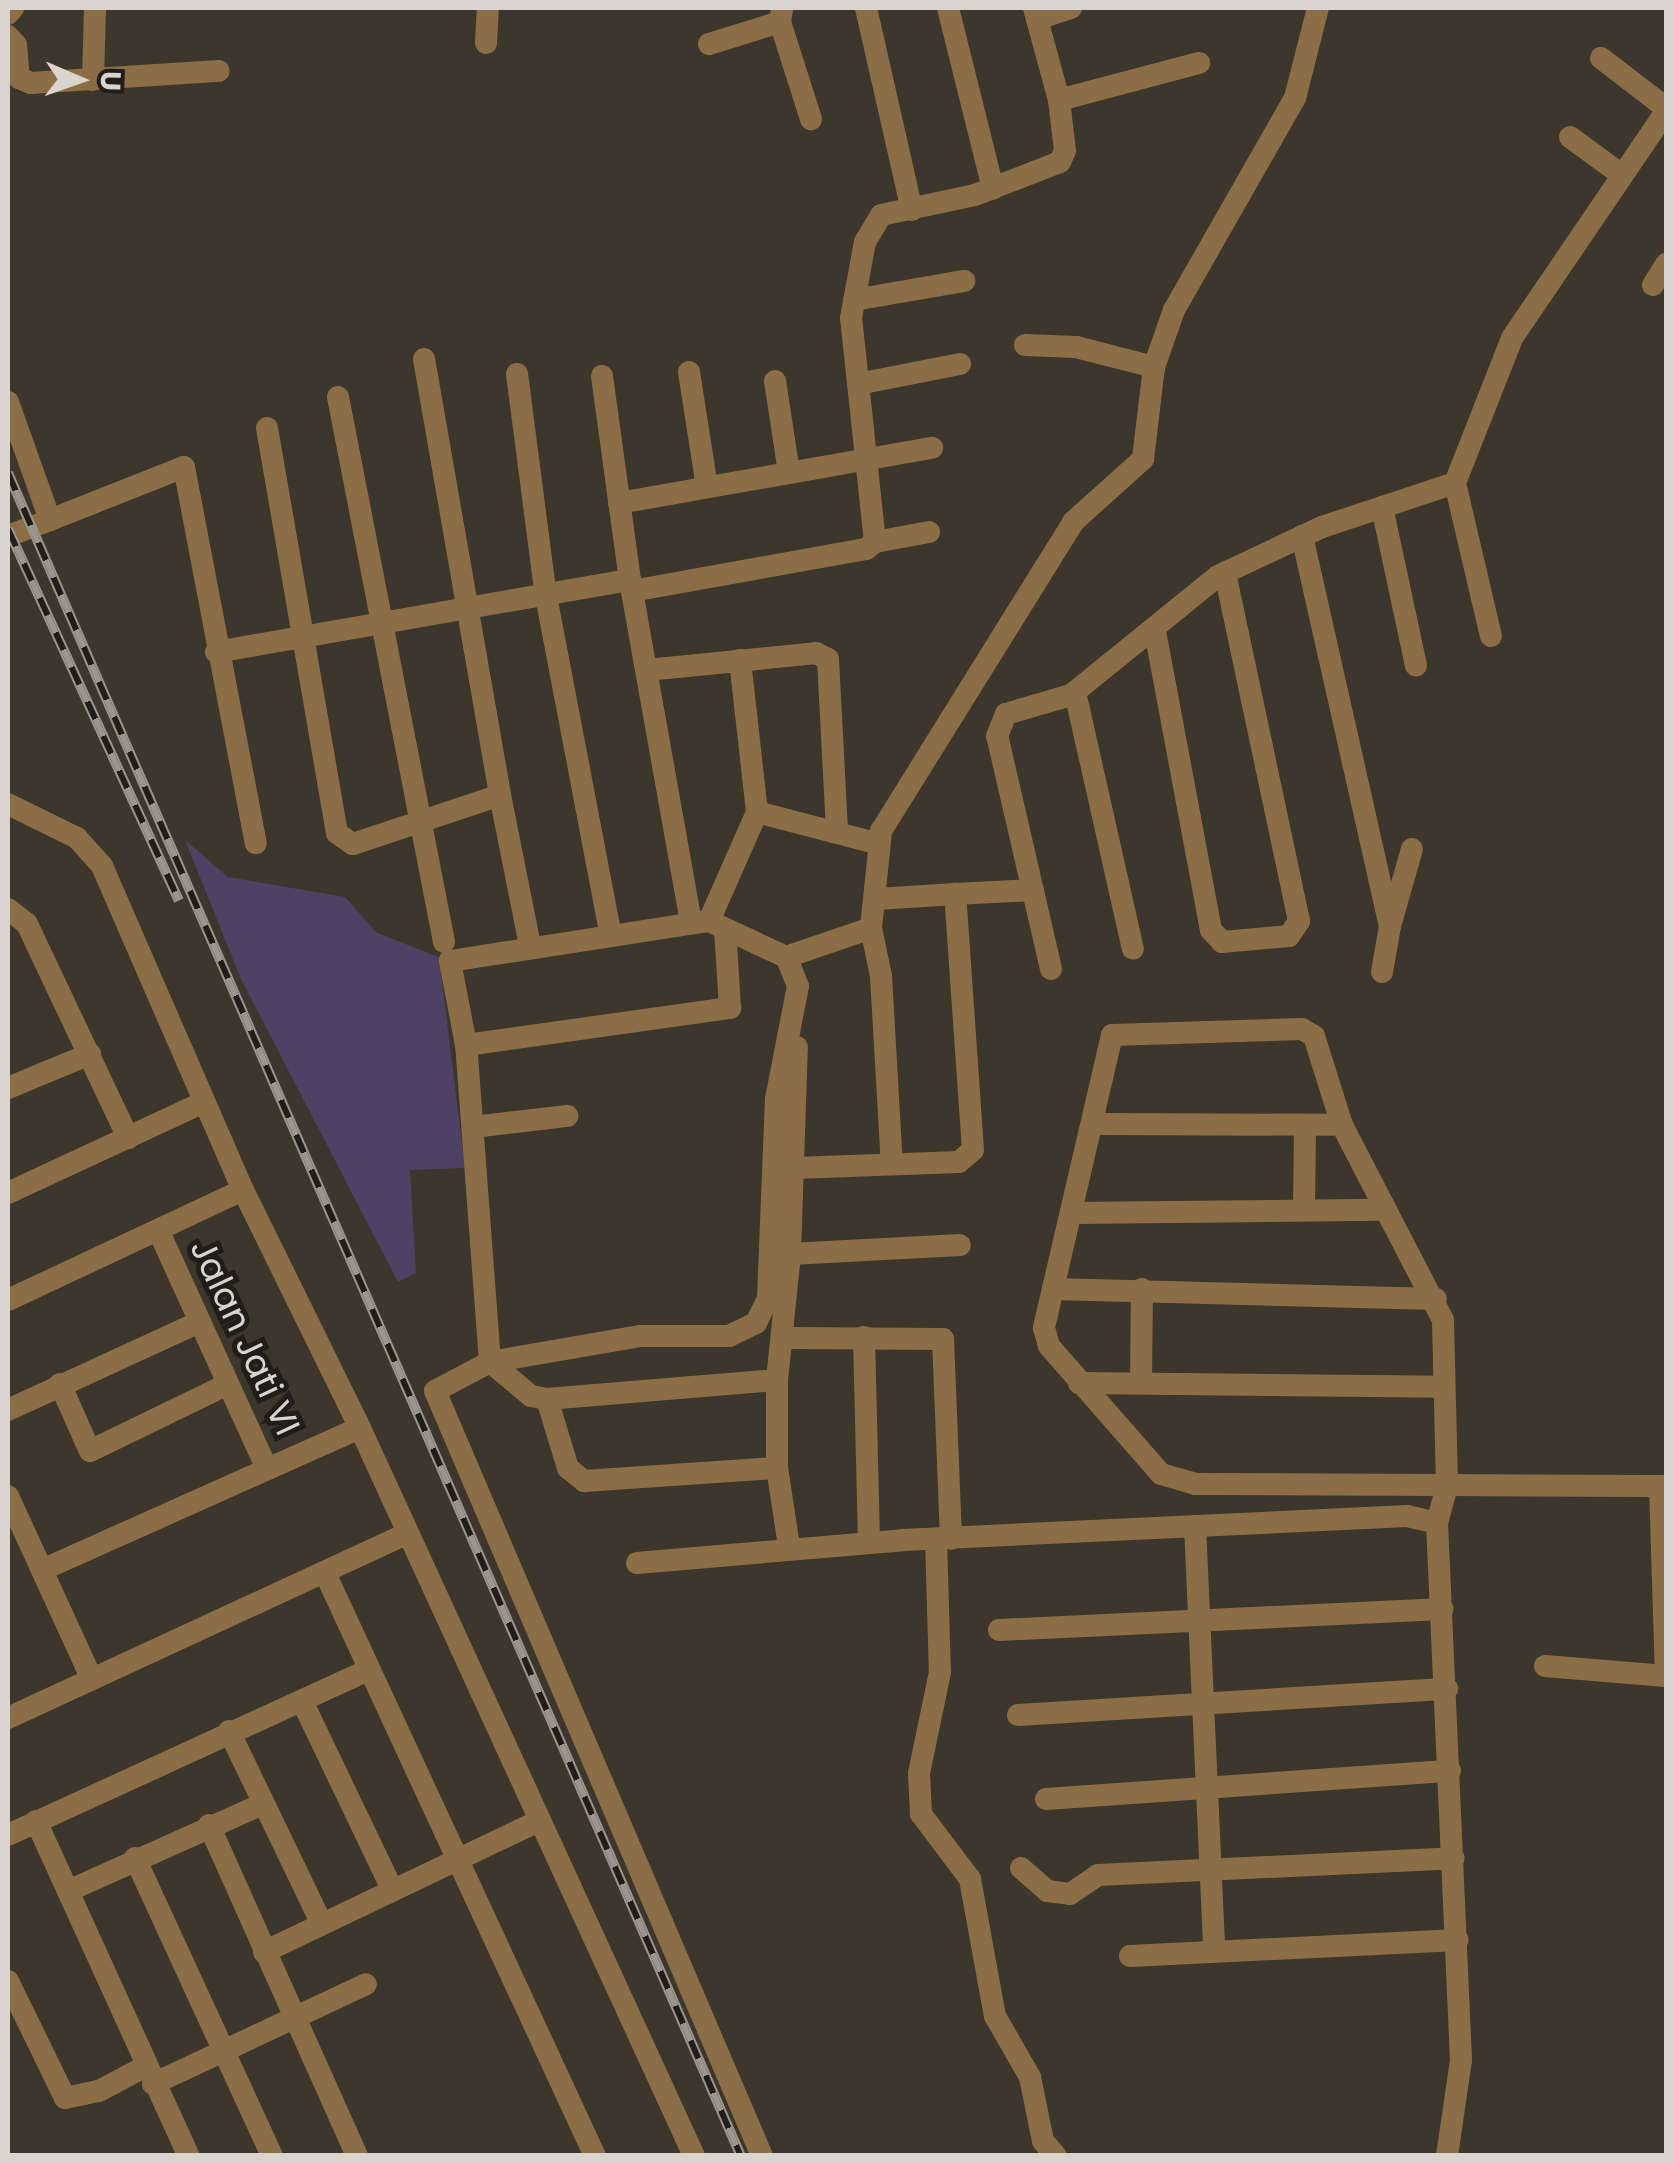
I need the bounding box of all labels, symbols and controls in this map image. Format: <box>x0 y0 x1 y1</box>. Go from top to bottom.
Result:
north arrow <box>30 30 130 130</box>
text: U <box>91 71 130 92</box>
street label: Jalan Jati VI <box>181 1232 309 1442</box>

